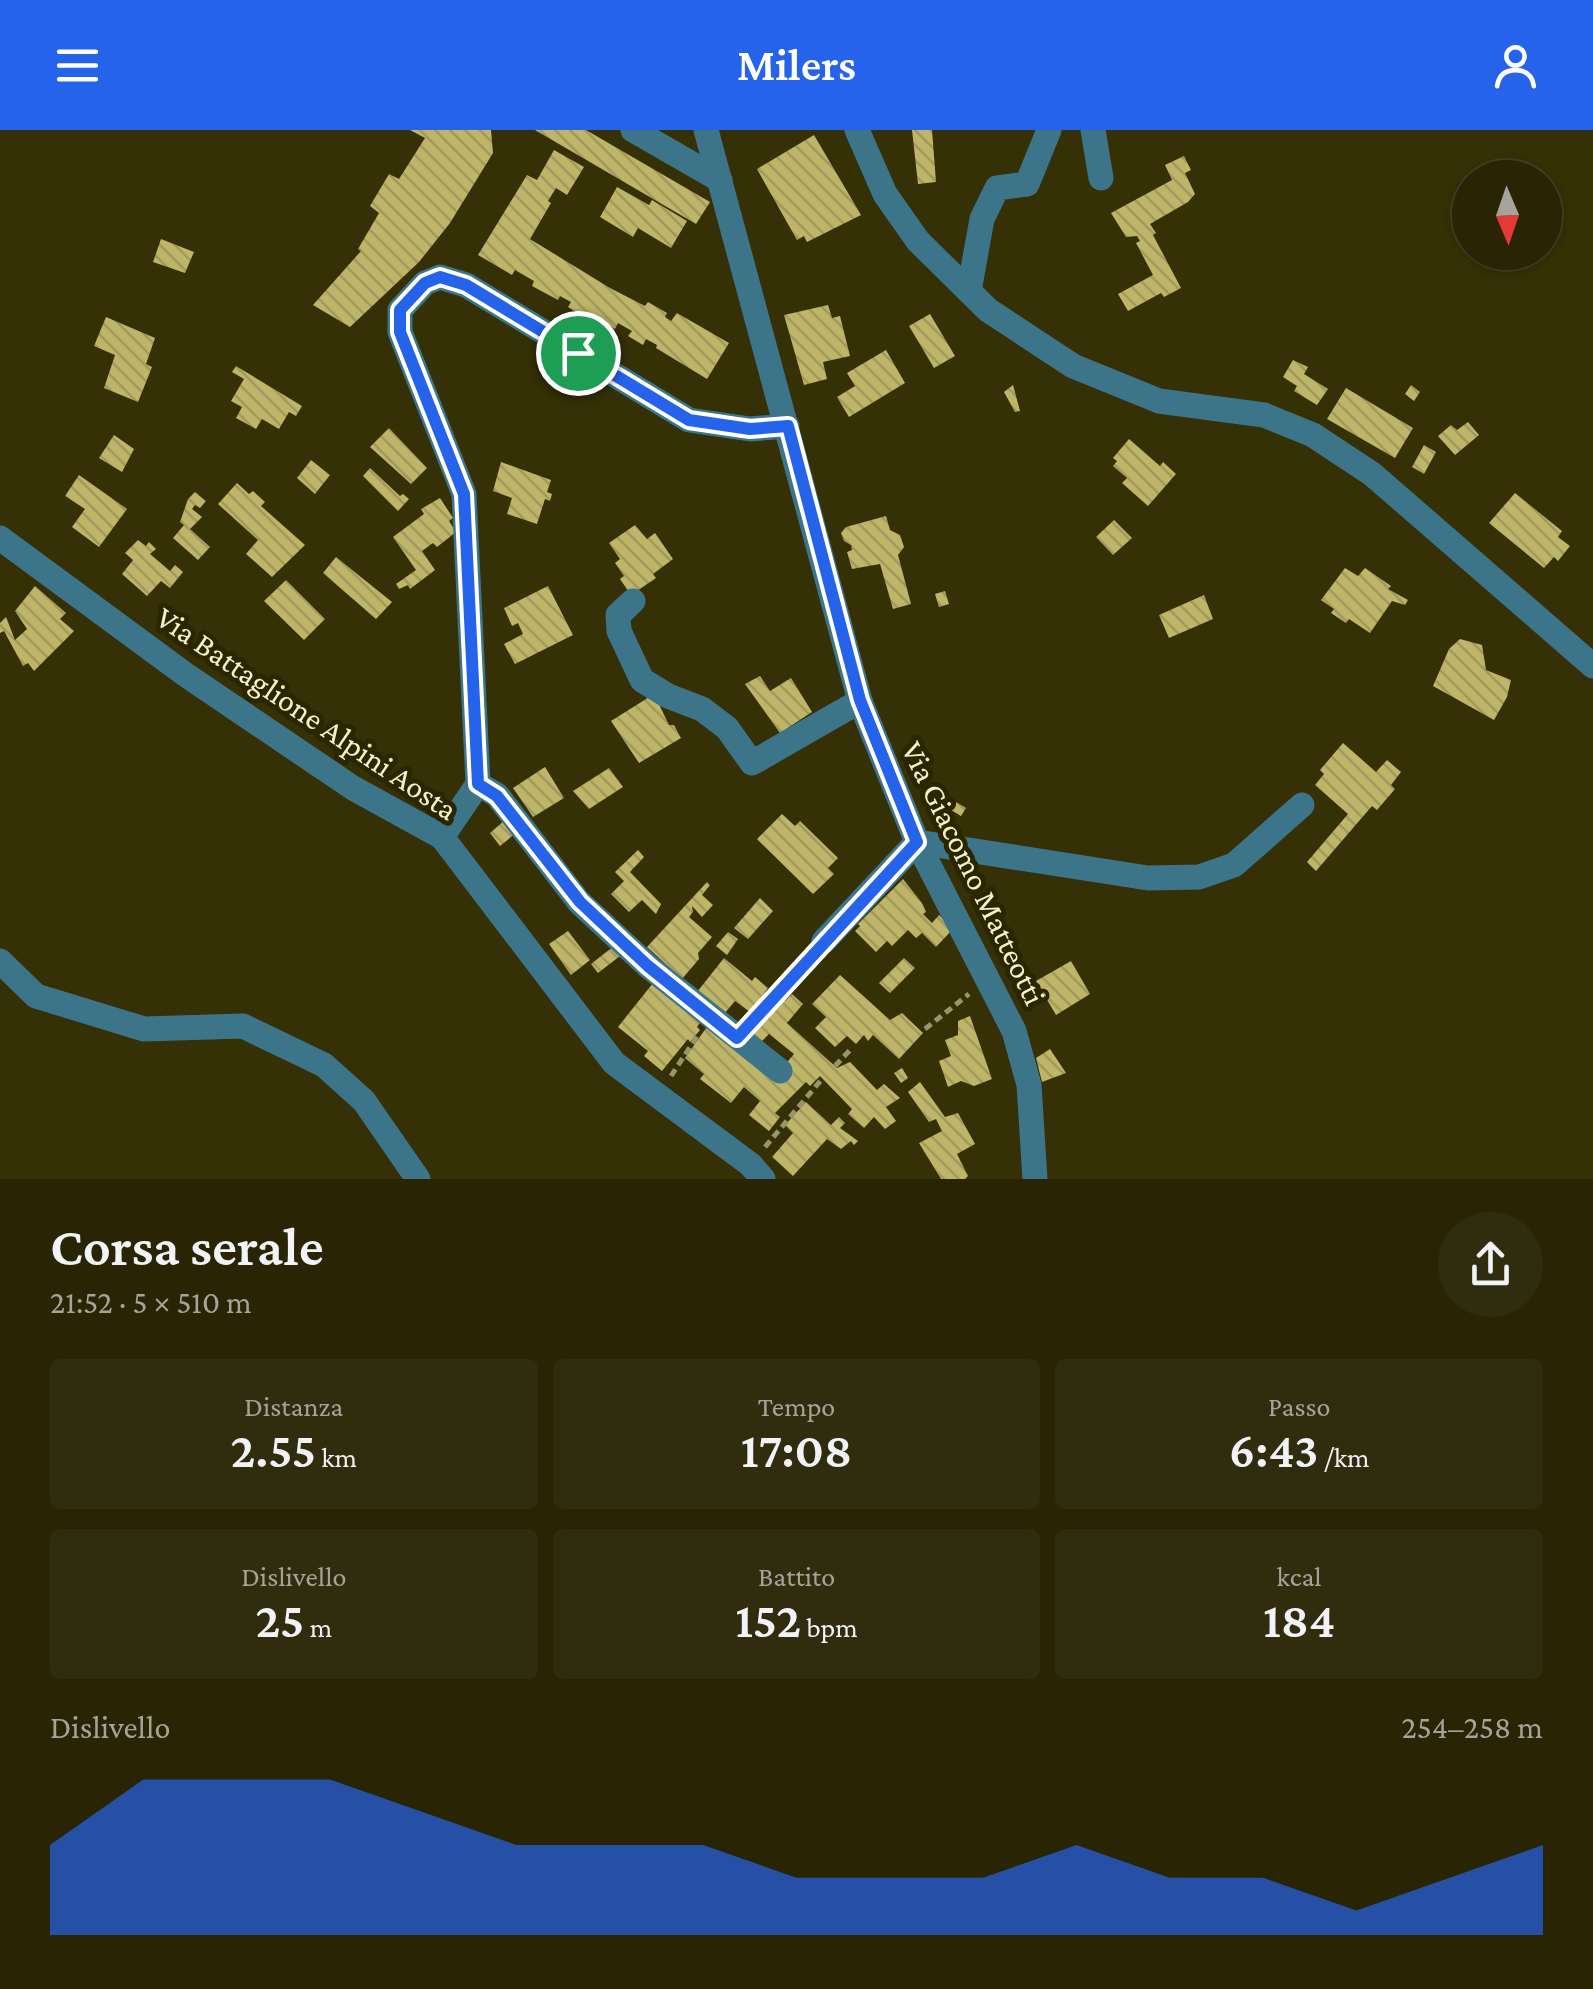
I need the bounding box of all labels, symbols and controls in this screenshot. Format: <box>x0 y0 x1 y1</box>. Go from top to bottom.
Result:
icon: menu <box>50 38 105 93</box>
icon: person <box>1488 38 1543 93</box>
text: Milers <box>737 40 856 90</box>
north arrow <box>1452 160 1562 270</box>
map controls <box>1452 160 1562 270</box>
pin <box>536 311 621 396</box>
icon: arrive <box>551 326 606 381</box>
street label: Via Battaglione Alpini Aosta <box>150 599 465 827</box>
street label: Via Giacomo Matteotti <box>895 735 1053 1011</box>
button: share <box>1438 1212 1543 1317</box>
text: Corsa serale <box>50 1216 324 1277</box>
text: 21:52 · 5 × 510 m <box>50 1284 252 1320</box>
text: Distanza <box>244 1391 343 1422</box>
text: Tempo <box>758 1391 835 1422</box>
text: Passo <box>1268 1391 1330 1422</box>
text: 2.55 <box>231 1422 316 1478</box>
text: 17:08 <box>741 1422 852 1478</box>
text: 6:43 <box>1229 1422 1318 1478</box>
text: km <box>316 1442 357 1473</box>
text: /km <box>1318 1442 1370 1473</box>
text: Dislivello <box>241 1561 346 1592</box>
text: Battito <box>758 1561 835 1592</box>
text: kcal <box>1277 1561 1322 1592</box>
text: 25 <box>256 1592 304 1648</box>
text: 152 <box>735 1592 801 1648</box>
text: 184 <box>1263 1592 1335 1648</box>
text: m <box>304 1612 332 1643</box>
text: bpm <box>801 1612 858 1643</box>
text: Dislivello <box>50 1709 170 1745</box>
text: 254–258 m <box>1401 1709 1543 1745</box>

